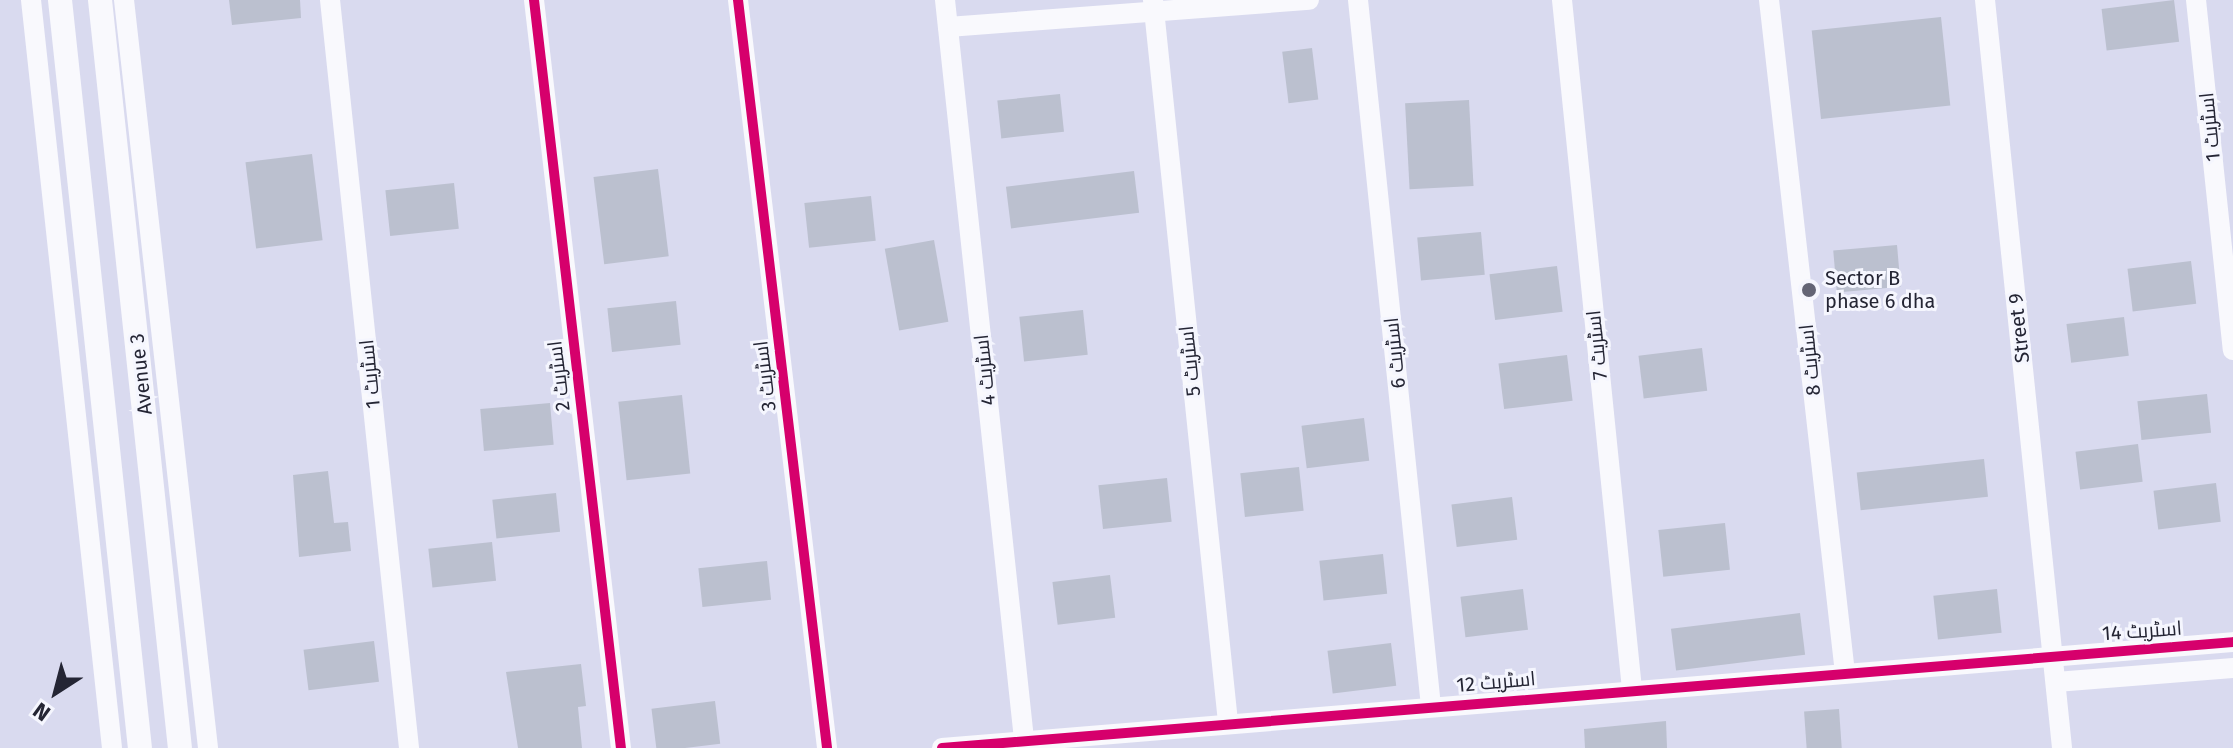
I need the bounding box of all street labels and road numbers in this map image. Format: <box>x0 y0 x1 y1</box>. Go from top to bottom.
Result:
street label: اسٹریٹ 1 <box>2194 91 2226 163</box>
street label: Street 9 <box>2003 292 2035 364</box>
street label: اسٹریٹ 7 <box>1581 309 1613 381</box>
street label: اسٹریٹ 6 <box>1379 316 1411 390</box>
street label: اسٹریٹ 8 <box>1794 323 1826 397</box>
street label: اسٹریٹ 5 <box>1174 325 1206 397</box>
street label: Avenue 3 <box>125 332 157 416</box>
street label: اسٹریٹ 4 <box>969 333 1001 407</box>
street label: اسٹریٹ 1 <box>354 338 386 410</box>
street label: اسٹریٹ 2 <box>543 339 575 413</box>
street label: اسٹریٹ 3 <box>749 339 781 413</box>
street label: اسٹریٹ 14 <box>2101 616 2183 646</box>
street label: اسٹریٹ 12 <box>1455 667 1537 697</box>

